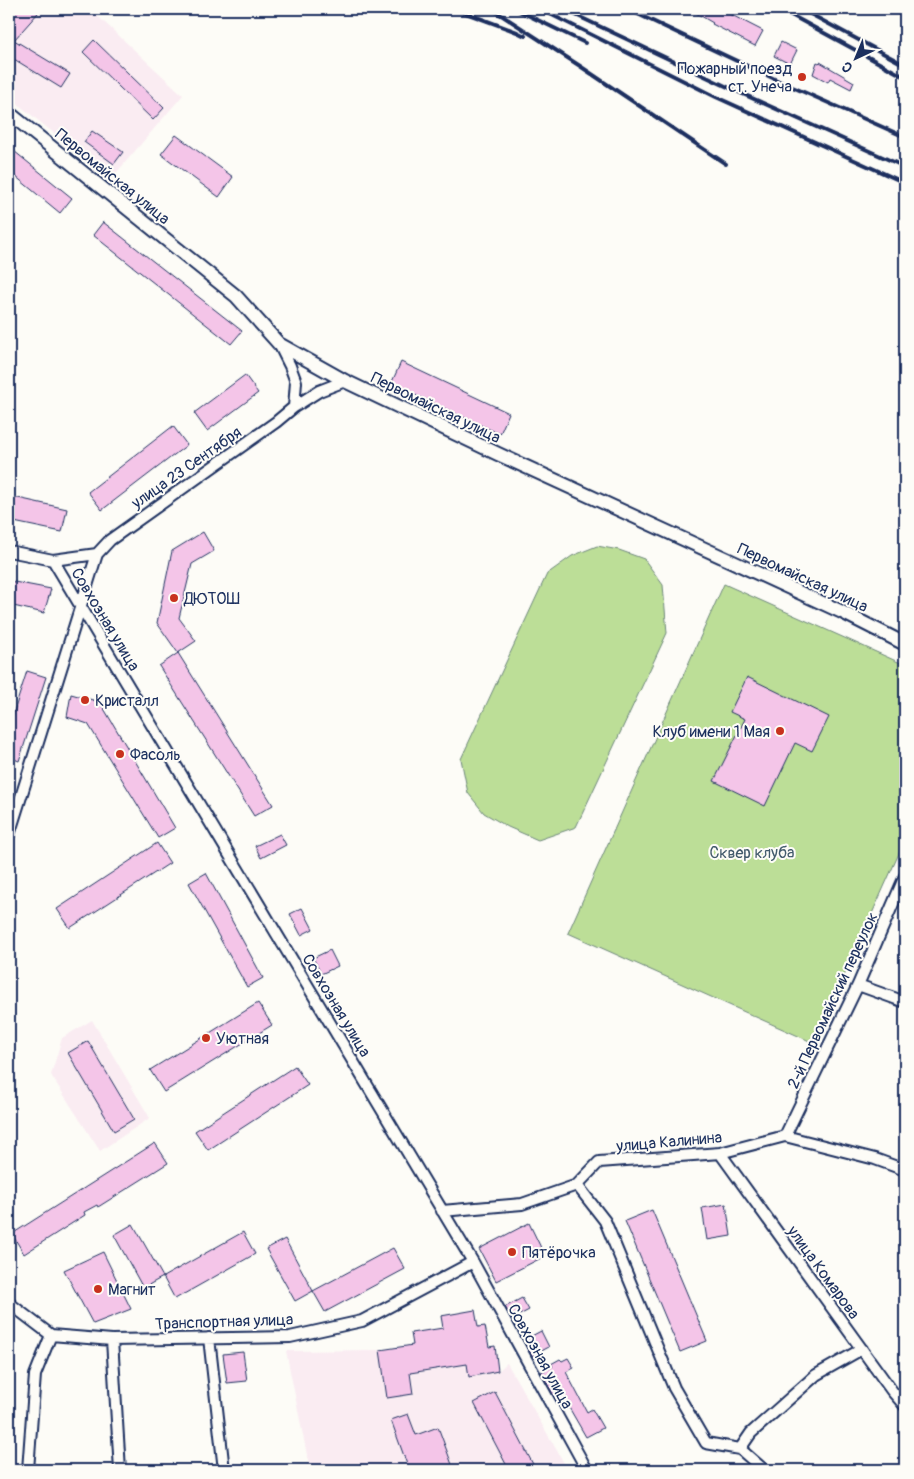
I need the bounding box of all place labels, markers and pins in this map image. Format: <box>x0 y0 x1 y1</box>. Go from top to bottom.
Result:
place label: Пожарный поезд ст. Унеча <box>677 59 792 97</box>
marker: Пожарный поезд ст. Унеча <box>796 71 808 83</box>
place label: ДЮТОШ <box>183 589 240 609</box>
marker: ДЮТОШ <box>168 592 180 604</box>
place label: Кристалл <box>95 691 159 711</box>
marker: Кристалл <box>79 694 91 706</box>
place label: Клуб имени 1 Мая <box>653 722 770 742</box>
marker: Клуб имени 1 Мая <box>774 725 786 737</box>
place label: Фасоль <box>130 745 181 765</box>
marker: Фасоль <box>114 748 126 760</box>
place label: Уютная <box>216 1029 269 1049</box>
marker: Уютная <box>200 1032 212 1044</box>
place label: Пятёрочка <box>522 1243 596 1263</box>
marker: Пятёрочка <box>506 1246 518 1258</box>
place label: Магнит <box>108 1280 156 1300</box>
marker: Магнит <box>92 1283 104 1295</box>

